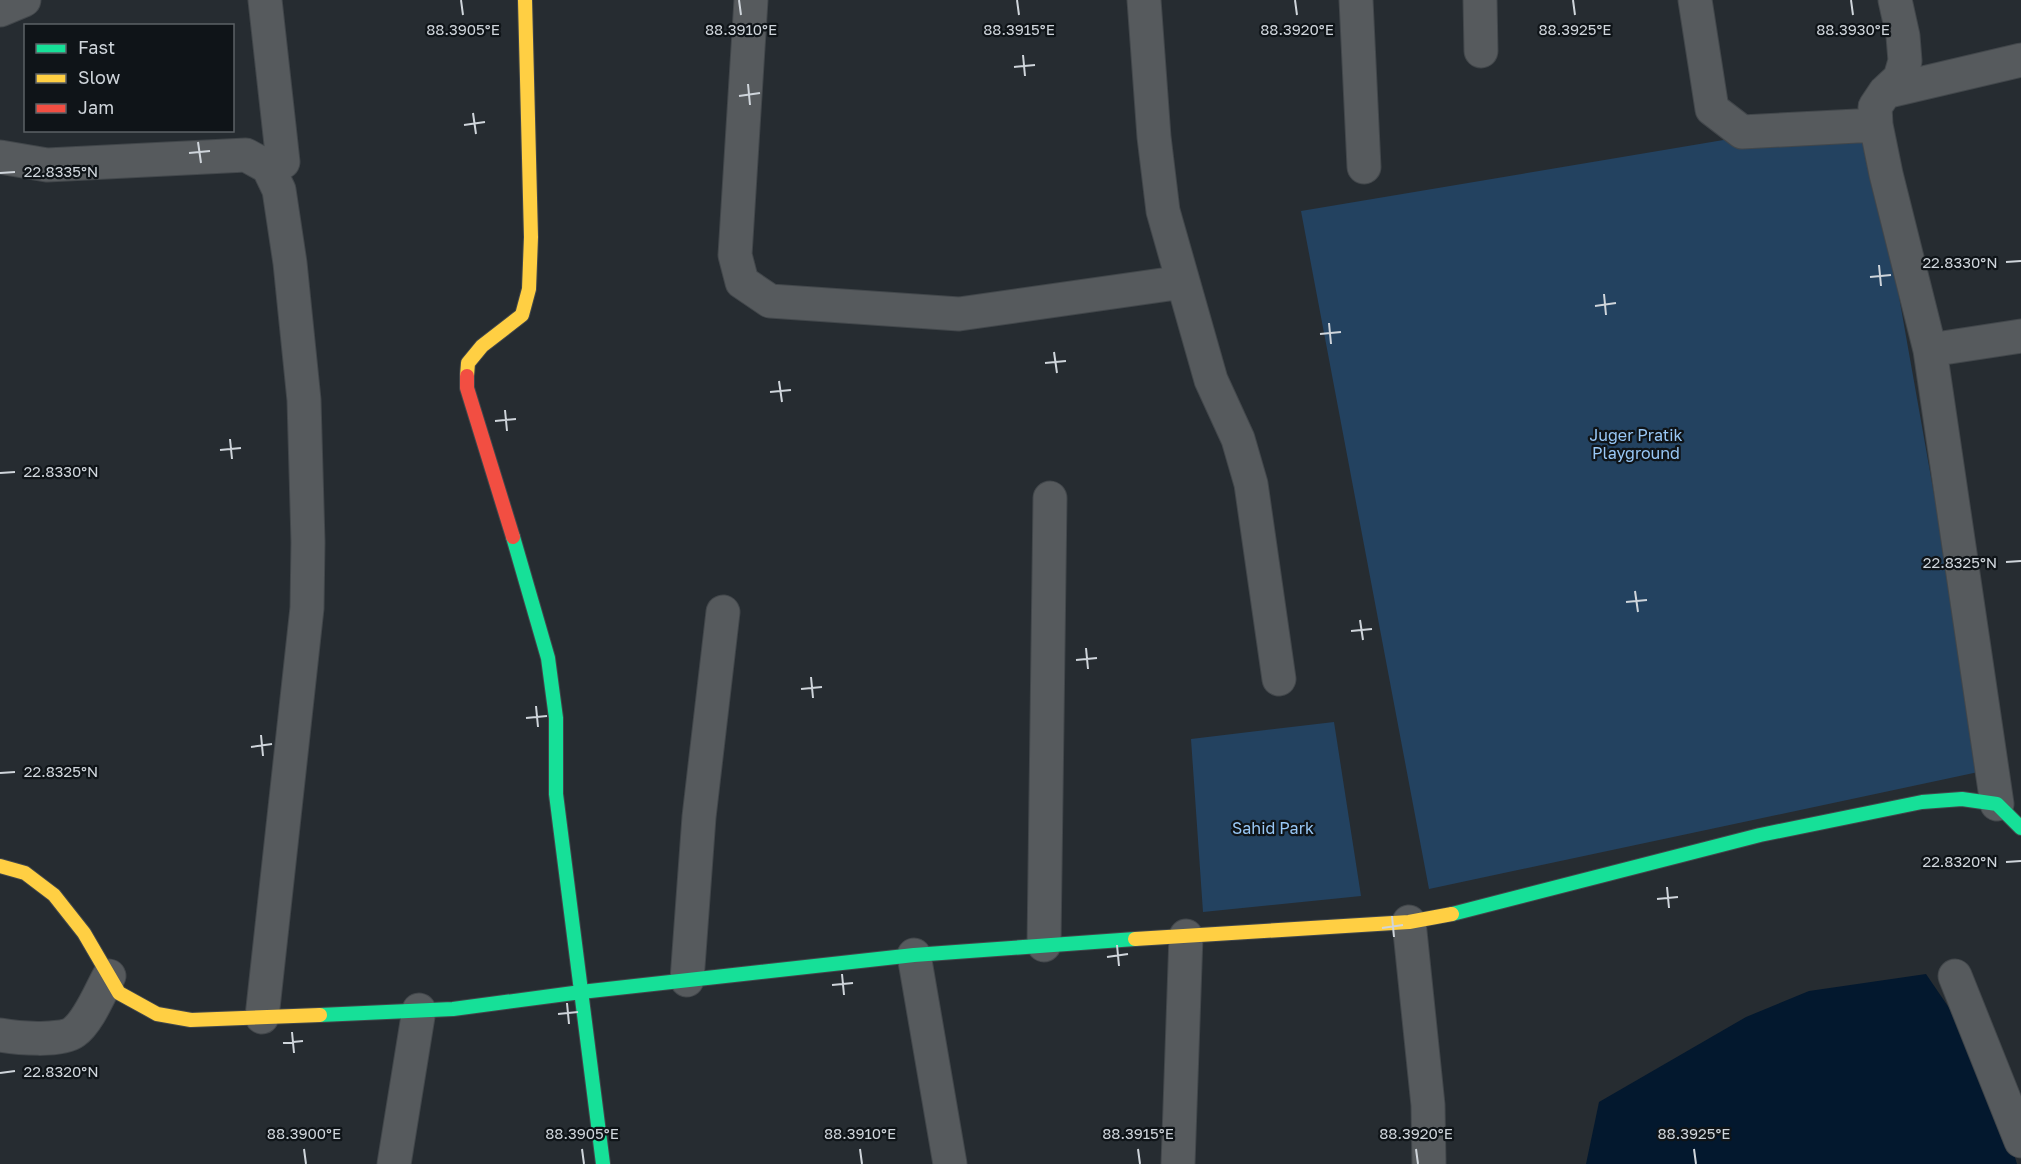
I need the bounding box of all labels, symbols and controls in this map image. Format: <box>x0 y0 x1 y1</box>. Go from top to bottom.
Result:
text: 88.3905°E <box>426 20 500 38</box>
text: 88.3910°E <box>705 20 777 38</box>
text: 88.3915°E <box>983 20 1055 38</box>
text: 88.3920°E <box>1260 20 1334 38</box>
text: 88.3925°E <box>1538 20 1612 38</box>
text: 88.3930°E <box>1816 20 1890 38</box>
legend <box>24 24 234 132</box>
text: Fast <box>78 36 115 58</box>
text: Slow <box>78 66 121 88</box>
text: Jam <box>78 96 114 118</box>
text: 22.8335°N <box>24 162 98 180</box>
text: 22.8330°N <box>1922 253 1998 271</box>
park label: Juger Pratik Playground <box>1589 425 1683 463</box>
text: 22.8330°N <box>23 462 99 480</box>
text: 22.8325°N <box>1923 553 1997 571</box>
text: 22.8325°N <box>24 762 98 780</box>
park label: Sahid Park <box>1232 818 1314 838</box>
text: 22.8320°N <box>1922 852 1998 870</box>
text: 22.8320°N <box>23 1062 99 1080</box>
text: 88.3900°E <box>267 1124 341 1142</box>
text: 88.3905°E <box>545 1124 619 1142</box>
text: 88.3910°E <box>824 1124 896 1142</box>
text: 88.3915°E <box>1102 1124 1174 1142</box>
text: 88.3920°E <box>1379 1124 1453 1142</box>
text: 88.3925°E <box>1657 1124 1731 1142</box>

